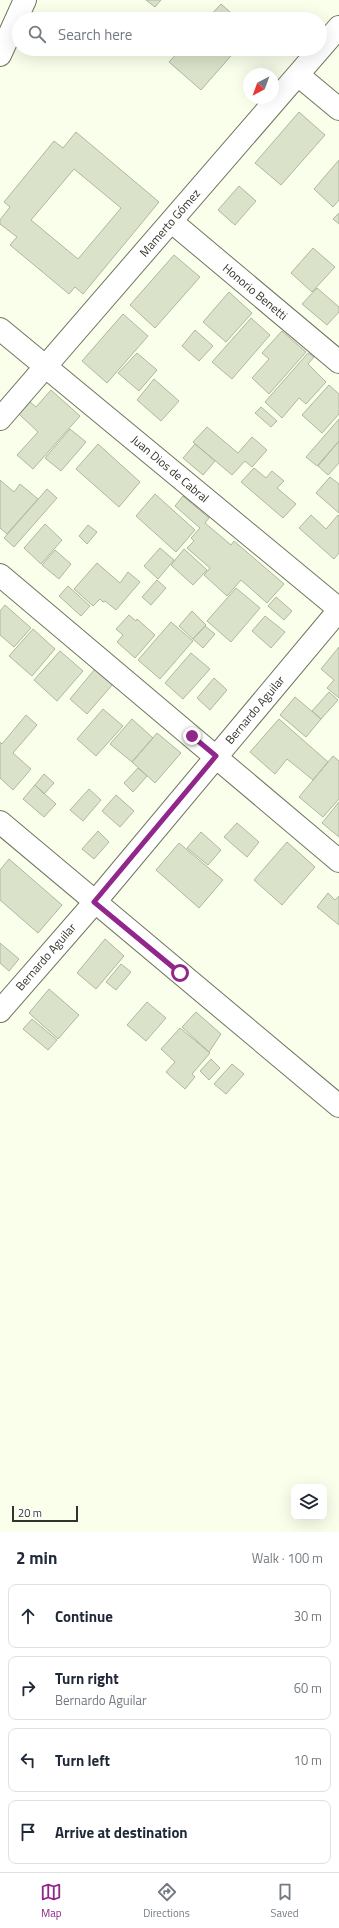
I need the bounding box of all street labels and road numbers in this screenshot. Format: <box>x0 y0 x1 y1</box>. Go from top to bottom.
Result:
street label: Mamerto Gómez <box>135 184 205 261</box>
street label: Honorio Benetti <box>219 259 292 325</box>
street label: Juan Dios de Cabral <box>127 430 213 507</box>
street label: Bernardo Aguilar <box>220 671 289 748</box>
street label: Bernardo Aguilar <box>11 919 81 995</box>

